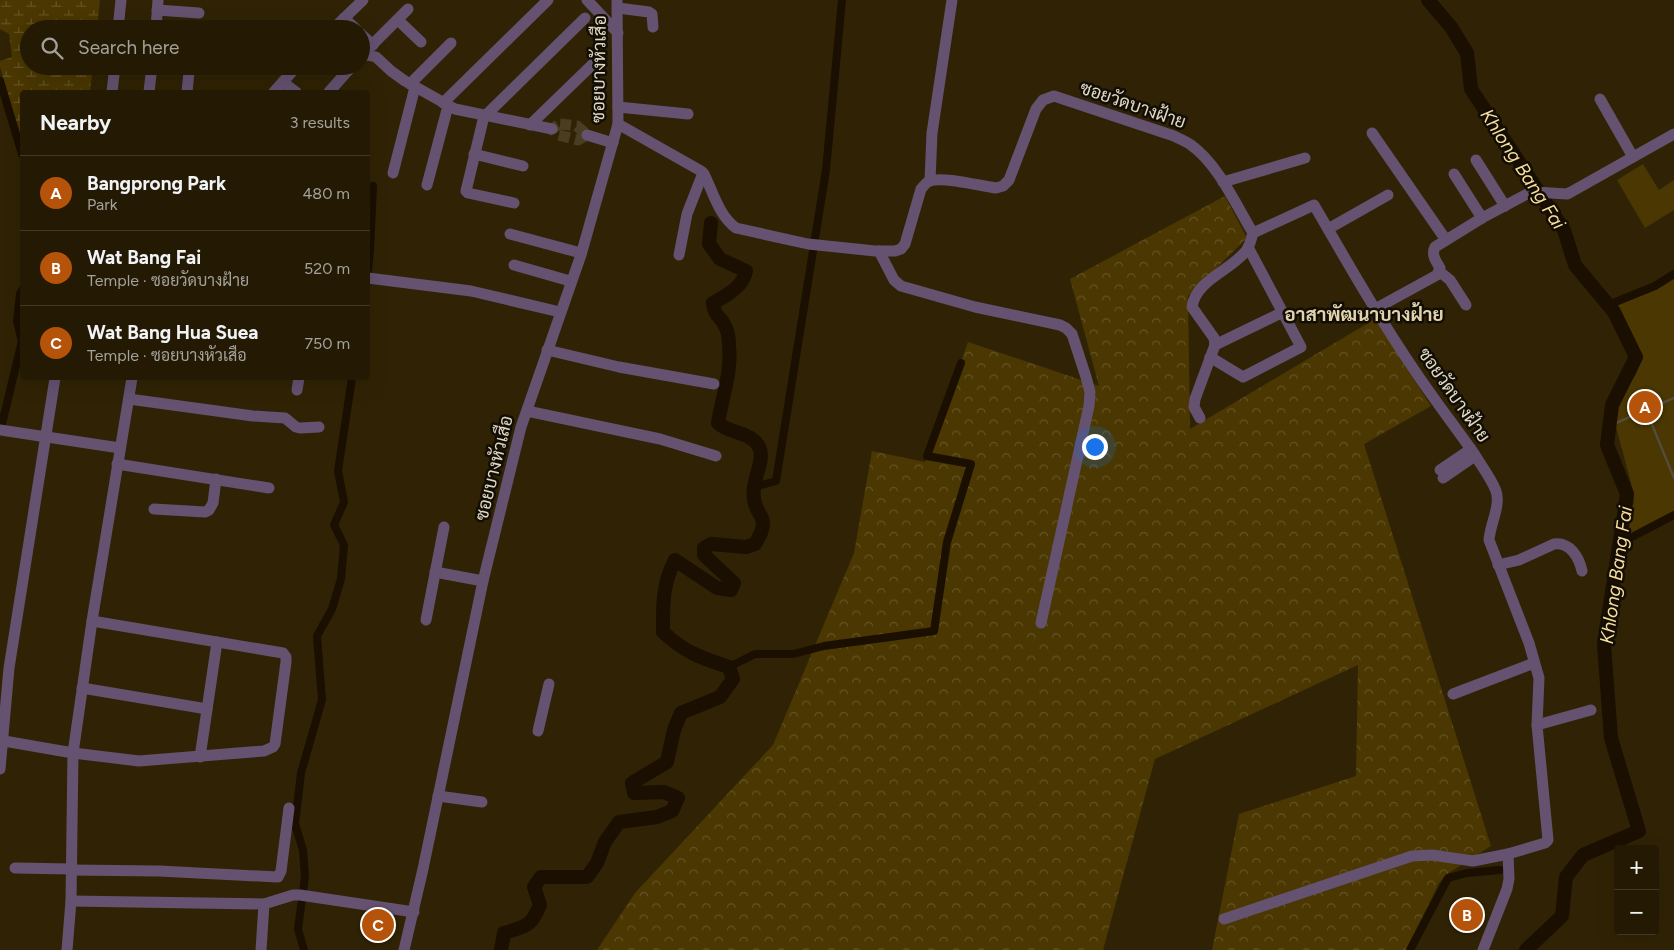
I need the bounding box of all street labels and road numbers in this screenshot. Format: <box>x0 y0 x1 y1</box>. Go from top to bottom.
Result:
street label: ซอยบางหัวเสือ <box>586 15 611 123</box>
street label: ซอยวัดบางฝ้าย <box>1077 77 1189 133</box>
street label: ซอยวัดบางฝ้าย <box>1413 343 1495 447</box>
street label: ซอยบางหัวเสือ <box>469 413 518 523</box>

